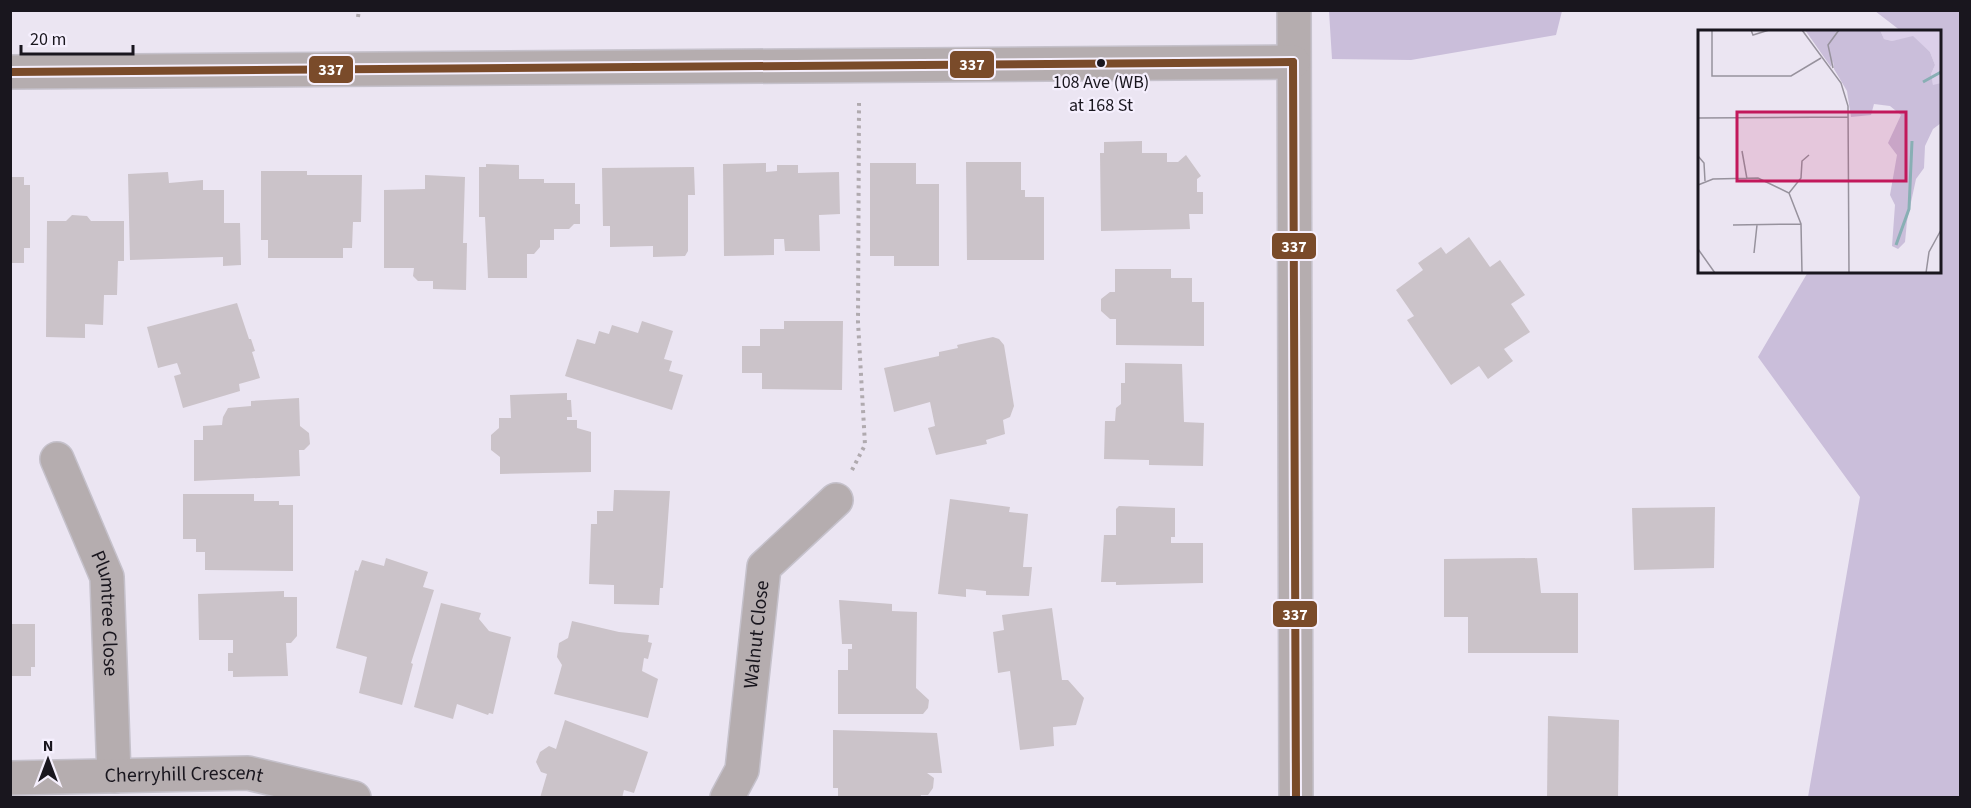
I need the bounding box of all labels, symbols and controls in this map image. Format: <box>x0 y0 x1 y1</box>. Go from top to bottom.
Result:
scale bar <box>21 18 134 56</box>
text: 20 m <box>30 27 66 52</box>
inset map <box>1698 30 1941 273</box>
line badge: 337 <box>949 50 995 79</box>
text: 337 <box>959 54 985 76</box>
line badge: 337 <box>308 55 354 84</box>
marker: 108 Ave (WB) at 168 St <box>1095 57 1107 69</box>
text: 337 <box>318 59 344 81</box>
place label: 108 Ave (WB) at 168 St <box>1053 70 1149 118</box>
line badge: 337 <box>1271 232 1317 260</box>
text: 337 <box>1281 236 1307 258</box>
street label: Plumtree Close <box>83 546 124 677</box>
street label: Walnut Close <box>737 579 776 690</box>
line badge: 337 <box>1272 600 1318 628</box>
text: 337 <box>1282 604 1308 626</box>
north arrow <box>18 730 78 790</box>
text: N <box>43 735 53 757</box>
street label: Cherryhill Crescent <box>104 759 266 790</box>

